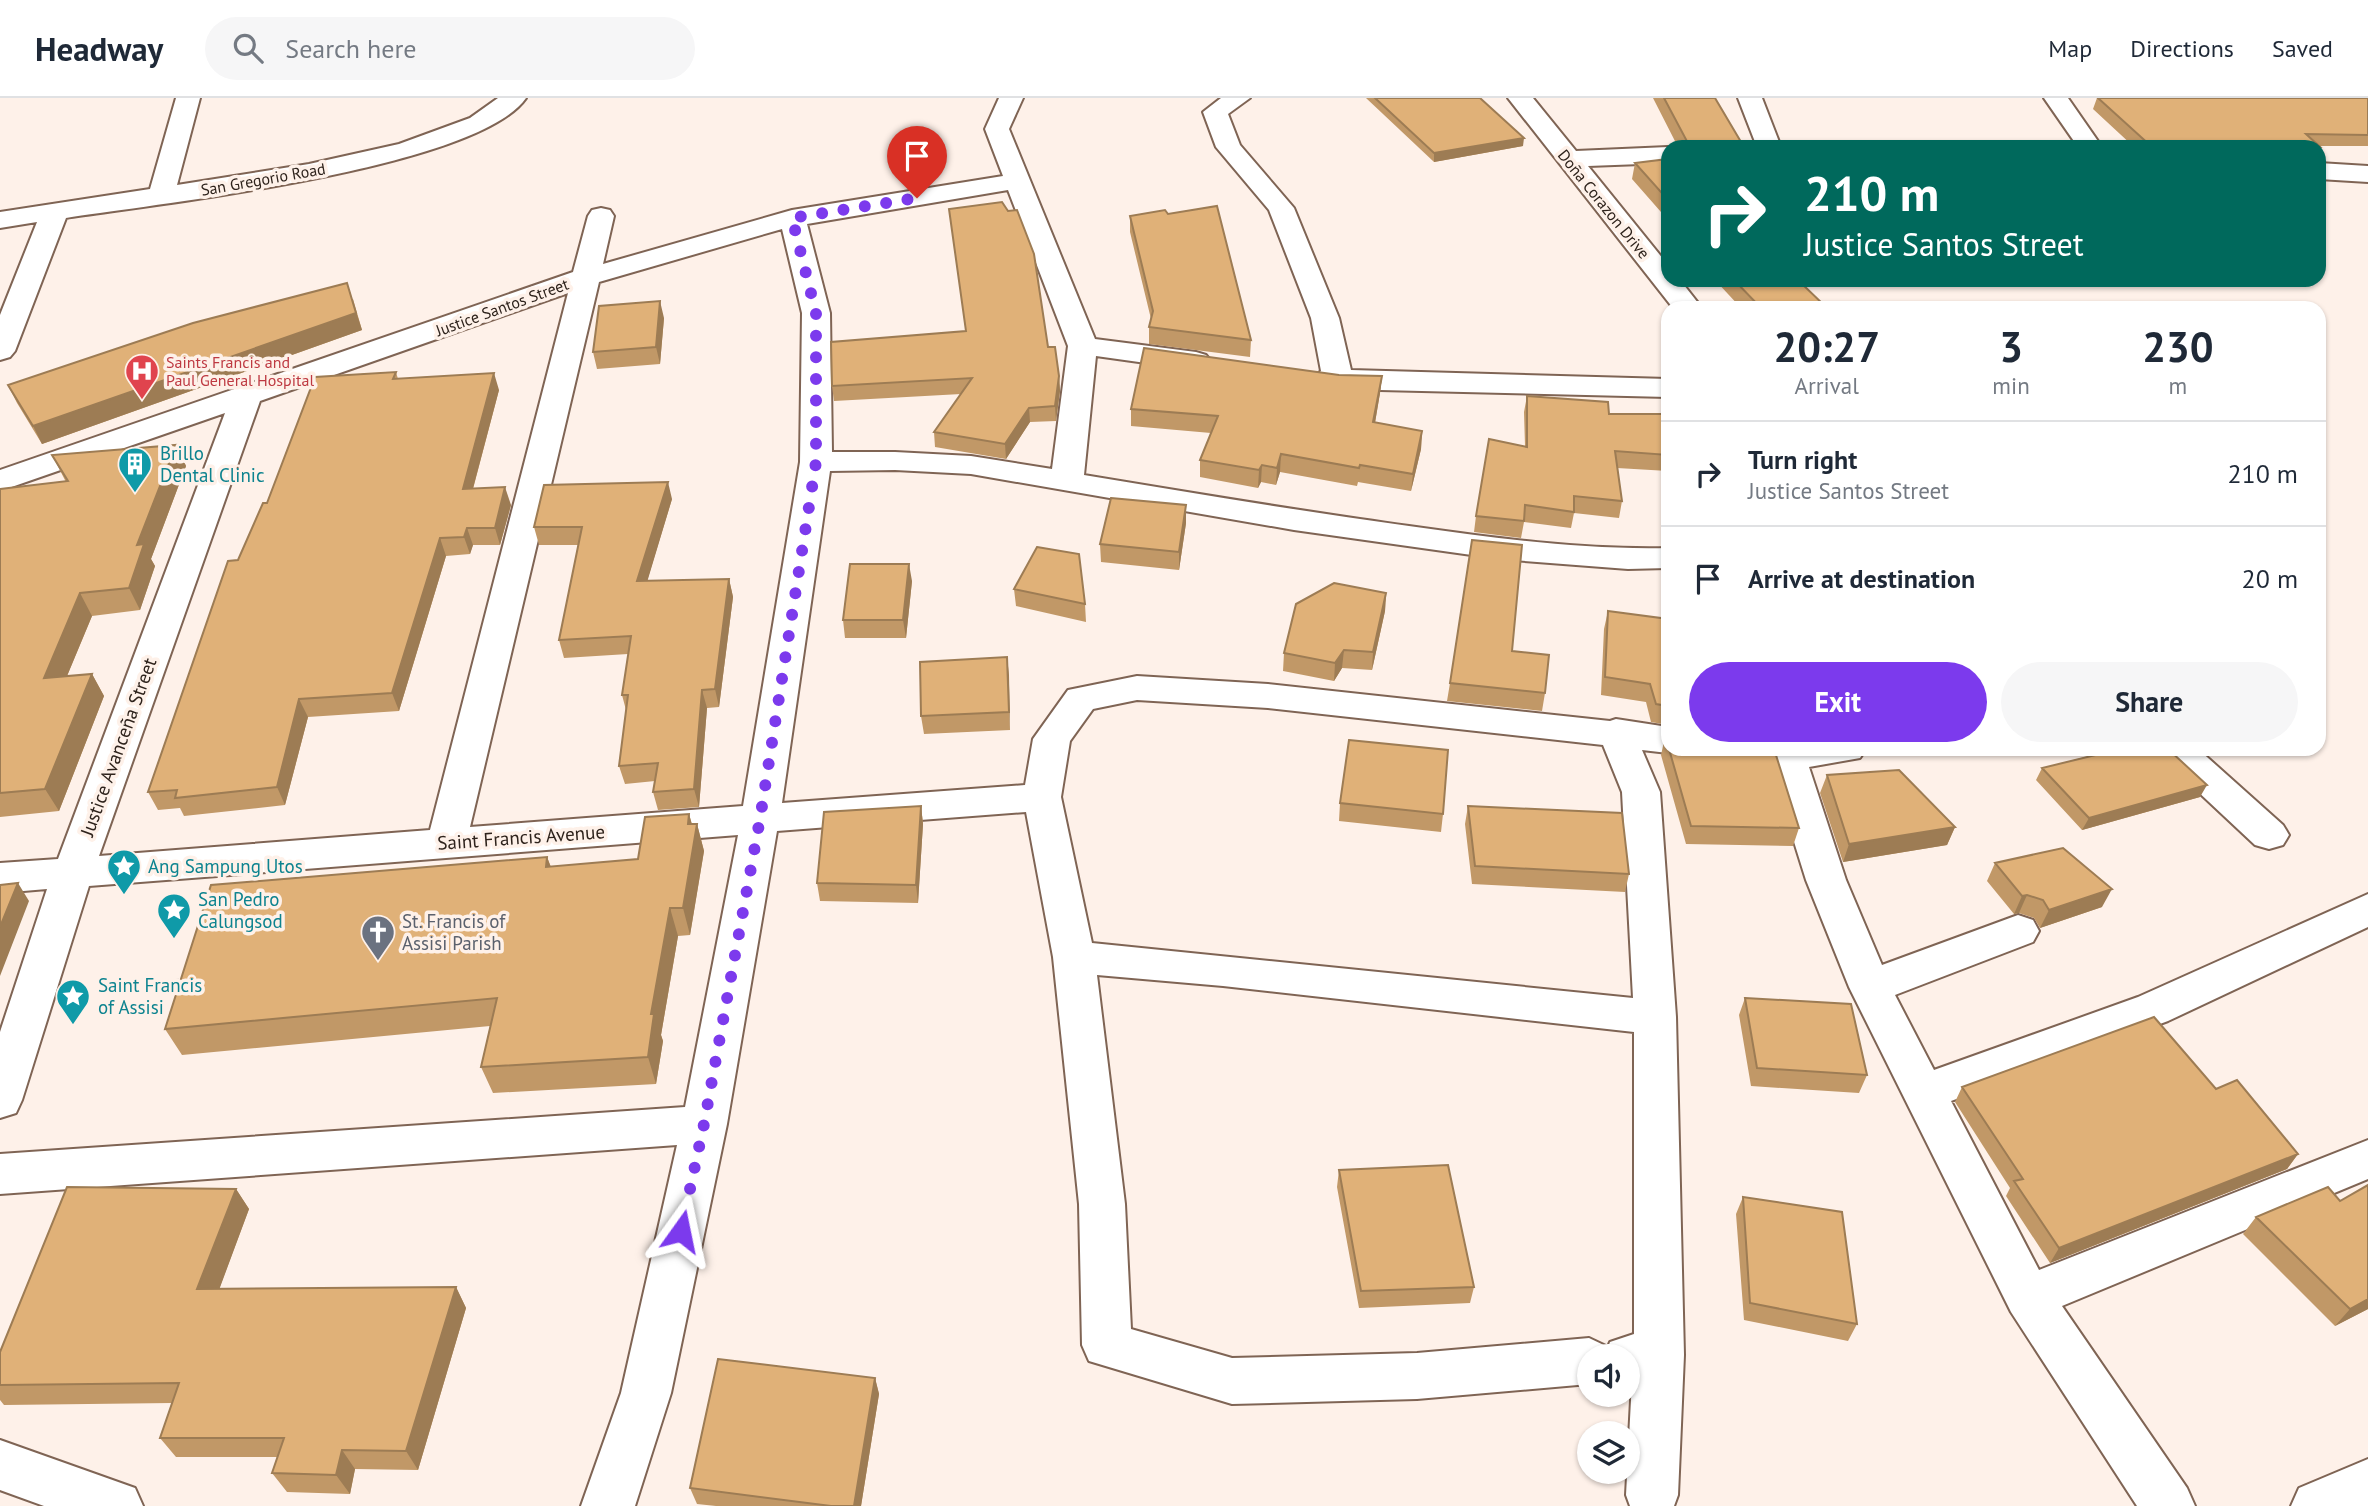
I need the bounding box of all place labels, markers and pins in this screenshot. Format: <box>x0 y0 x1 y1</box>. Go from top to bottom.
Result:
pin <box>887 126 947 198</box>
hospital icon: Saints Francis and Paul General Hospital <box>123 352 161 401</box>
place label: Saints Francis and Paul General Hospital <box>166 352 314 390</box>
place label: Brillo Dental Clinic <box>160 441 265 487</box>
building icon: Brillo Dental Clinic <box>116 445 154 494</box>
place icon: Ang Sampung Utos <box>105 847 143 896</box>
place label: Ang Sampung Utos <box>148 854 303 878</box>
place label: San Pedro Calungsod <box>198 887 283 933</box>
place icon: San Pedro Calungsod <box>155 891 193 940</box>
place label: St. Francis of Assisi Parish <box>402 909 506 955</box>
church icon: St. Francis of Assisi Parish <box>359 913 397 962</box>
place label: Saint Francis of Assisi <box>98 973 202 1019</box>
place icon: Saint Francis of Assisi <box>54 977 92 1026</box>

